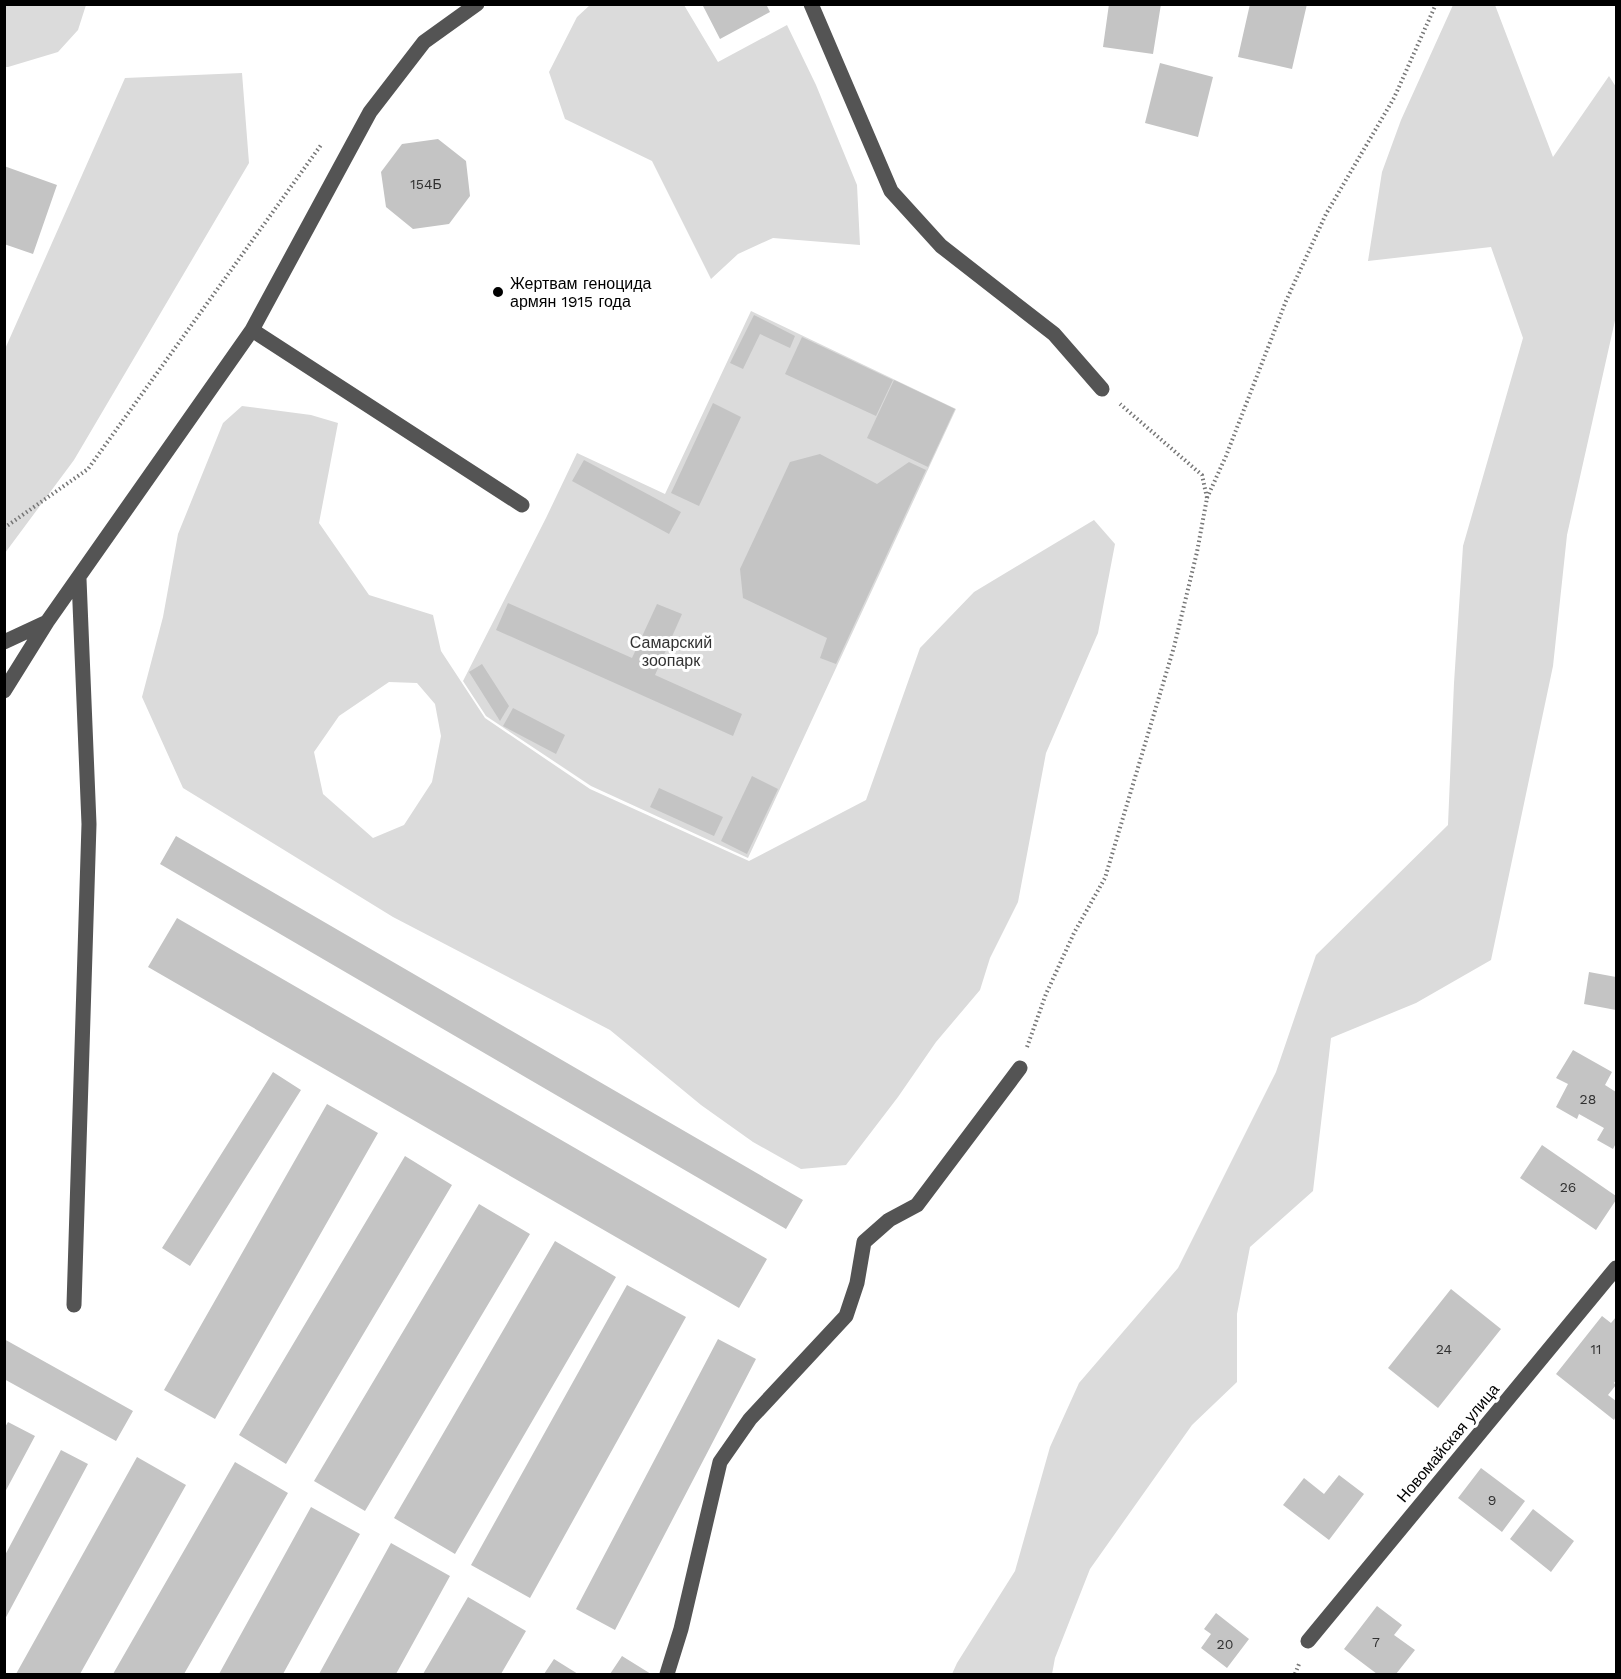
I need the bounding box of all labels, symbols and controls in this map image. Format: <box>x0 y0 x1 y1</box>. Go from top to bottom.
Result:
house number: 154Б <box>410 176 442 192</box>
place label: Жертвам геноцида армян 1915 года <box>510 274 652 311</box>
marker: Жертвам геноцида армян 1915 года <box>491 285 505 299</box>
park label: Самарский зоопарк <box>630 633 712 670</box>
house number: 28 <box>1580 1091 1596 1107</box>
house number: 26 <box>1560 1179 1576 1195</box>
house number: 24 <box>1436 1341 1452 1357</box>
house number: 11 <box>1591 1341 1601 1357</box>
street label: Новомайская улица <box>1393 1380 1503 1506</box>
house number: 9 <box>1488 1492 1496 1508</box>
house number: 7 <box>1372 1634 1380 1650</box>
house number: 20 <box>1217 1636 1233 1652</box>

